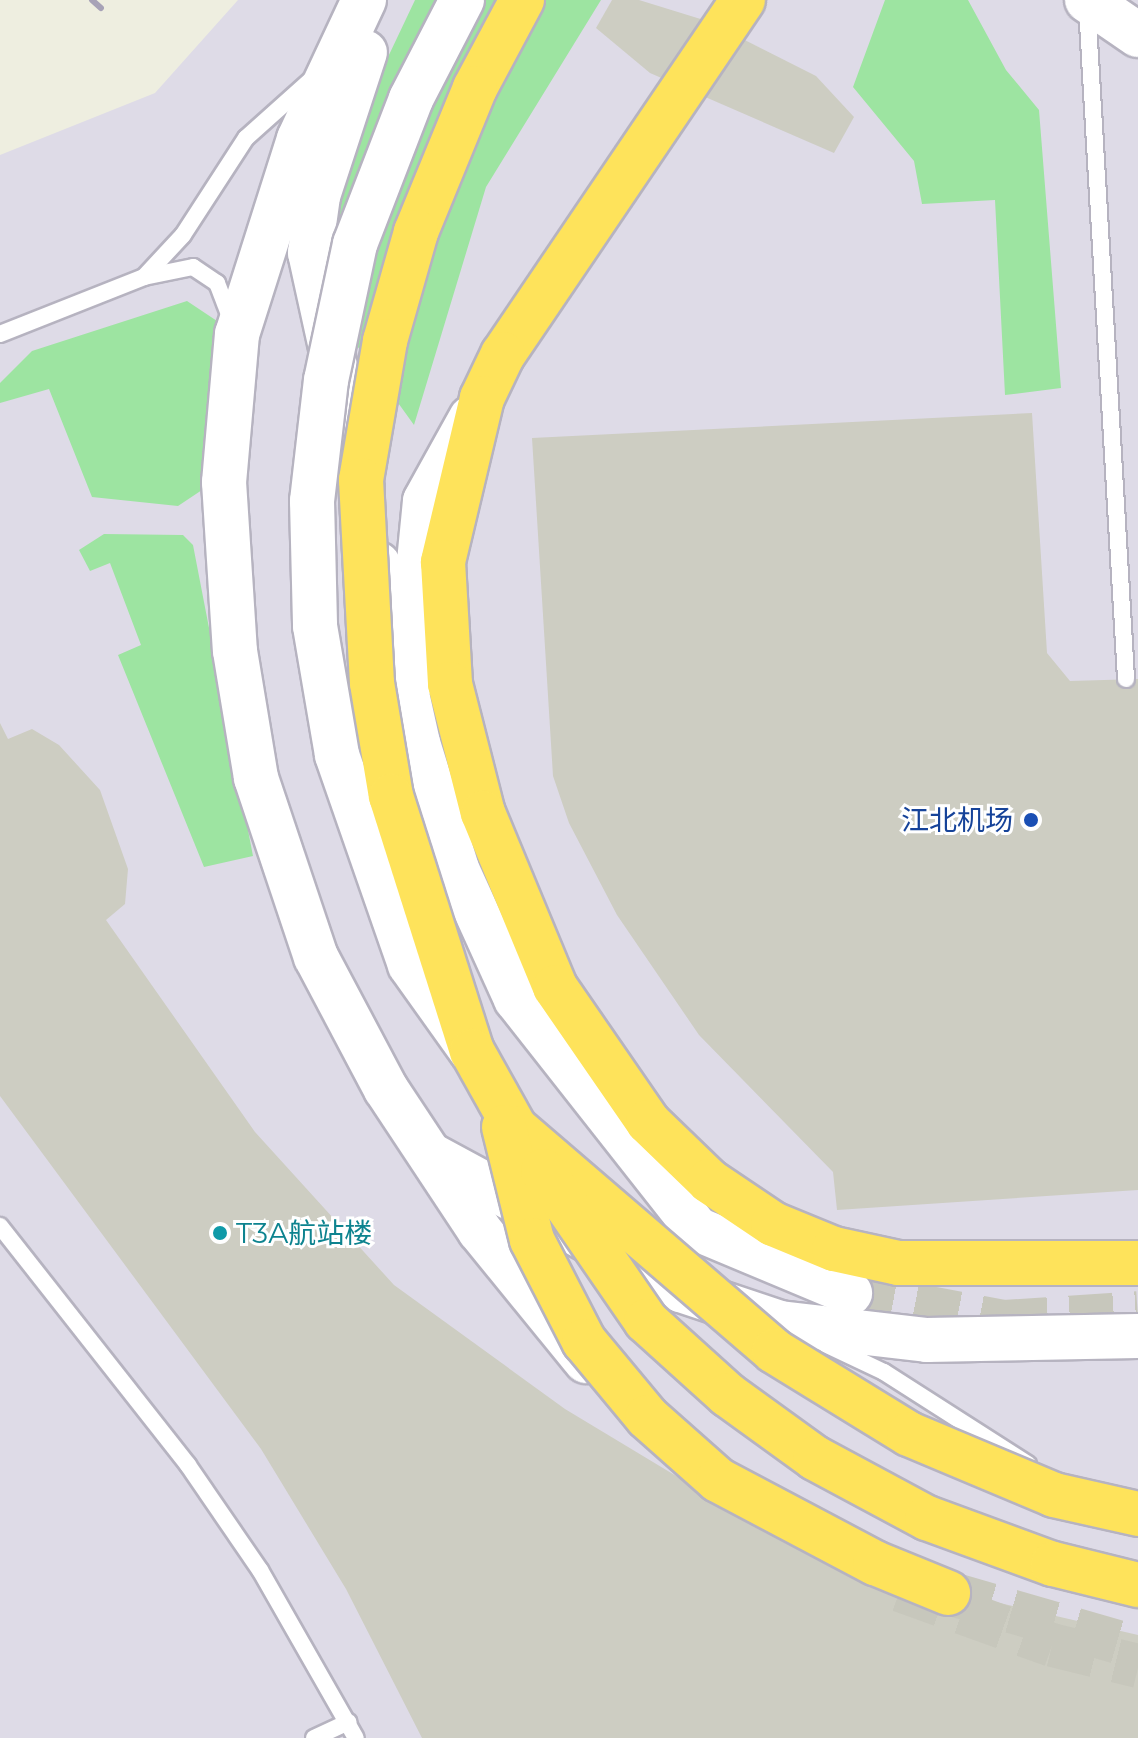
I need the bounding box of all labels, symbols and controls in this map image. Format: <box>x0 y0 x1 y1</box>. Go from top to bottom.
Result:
place label: 江北机场 <box>901 803 1013 837</box>
marker: 江北机场 <box>1020 809 1042 831</box>
place label: T3A航站楼 <box>236 1216 372 1250</box>
marker: T3A航站楼 <box>211 1224 229 1242</box>

